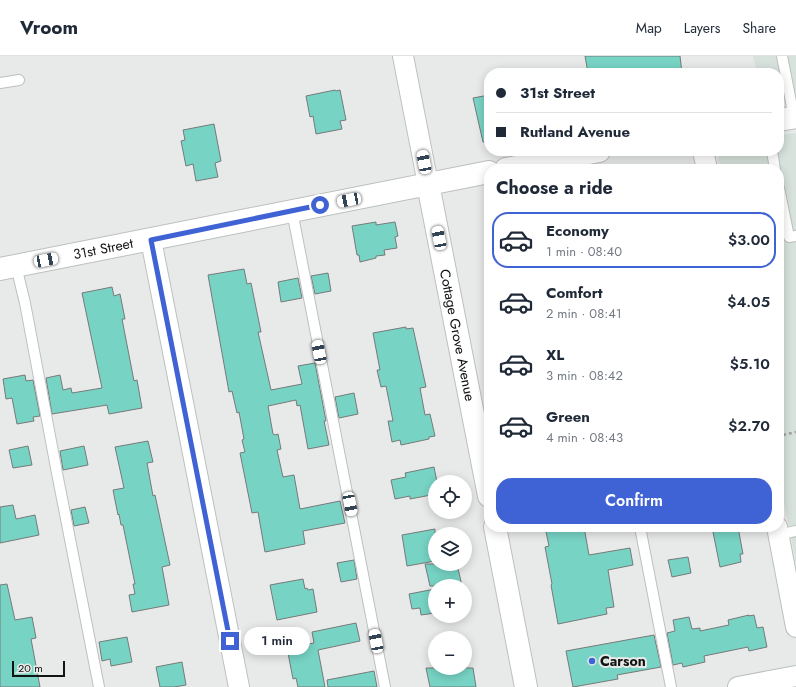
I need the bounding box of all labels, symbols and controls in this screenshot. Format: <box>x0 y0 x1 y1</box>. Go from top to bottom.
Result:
text: Vroom <box>20 14 78 41</box>
text: Map <box>636 18 662 38</box>
text: Layers <box>684 18 720 38</box>
text: Share <box>742 18 776 38</box>
text: 31st Street <box>520 82 595 104</box>
text: Rutland Avenue <box>520 121 630 143</box>
car <box>416 149 432 175</box>
text: Choose a ride <box>496 175 613 201</box>
car <box>336 192 362 208</box>
route start <box>311 196 329 214</box>
text: Economy <box>546 220 609 242</box>
icon: car <box>498 222 534 258</box>
car <box>431 225 447 251</box>
text: $3.00 <box>728 229 770 251</box>
street label: 31st Street <box>71 233 135 264</box>
text: 1 min · 08:40 <box>546 242 622 261</box>
car <box>33 252 59 268</box>
street label: Cottage Grove Avenue <box>435 267 480 403</box>
text: Comfort <box>546 282 603 304</box>
icon: car <box>498 284 534 320</box>
text: $4.05 <box>727 291 770 313</box>
text: 2 min · 08:41 <box>546 304 622 323</box>
car <box>311 339 327 365</box>
text: XL <box>546 344 564 366</box>
icon: car <box>498 346 534 382</box>
text: $5.10 <box>730 353 770 375</box>
text: 3 min · 08:42 <box>546 366 623 385</box>
text: Green <box>546 406 590 428</box>
icon: car <box>498 408 534 444</box>
text: $2.70 <box>728 415 770 437</box>
text: 4 min · 08:43 <box>546 428 623 447</box>
map controls <box>428 475 472 675</box>
button: locate <box>428 475 472 519</box>
button: Confirm <box>496 478 772 524</box>
car <box>342 491 358 517</box>
button: layers <box>428 527 472 571</box>
button: + <box>428 579 472 623</box>
callout: 1 min <box>244 627 310 655</box>
car <box>368 628 384 654</box>
text: 1 min <box>261 631 293 650</box>
button: − <box>428 631 472 675</box>
route end <box>221 632 239 650</box>
place label: Carson <box>600 651 646 671</box>
marker: Carson <box>587 656 597 666</box>
scale bar <box>12 659 65 678</box>
text: 20 m <box>18 660 43 676</box>

